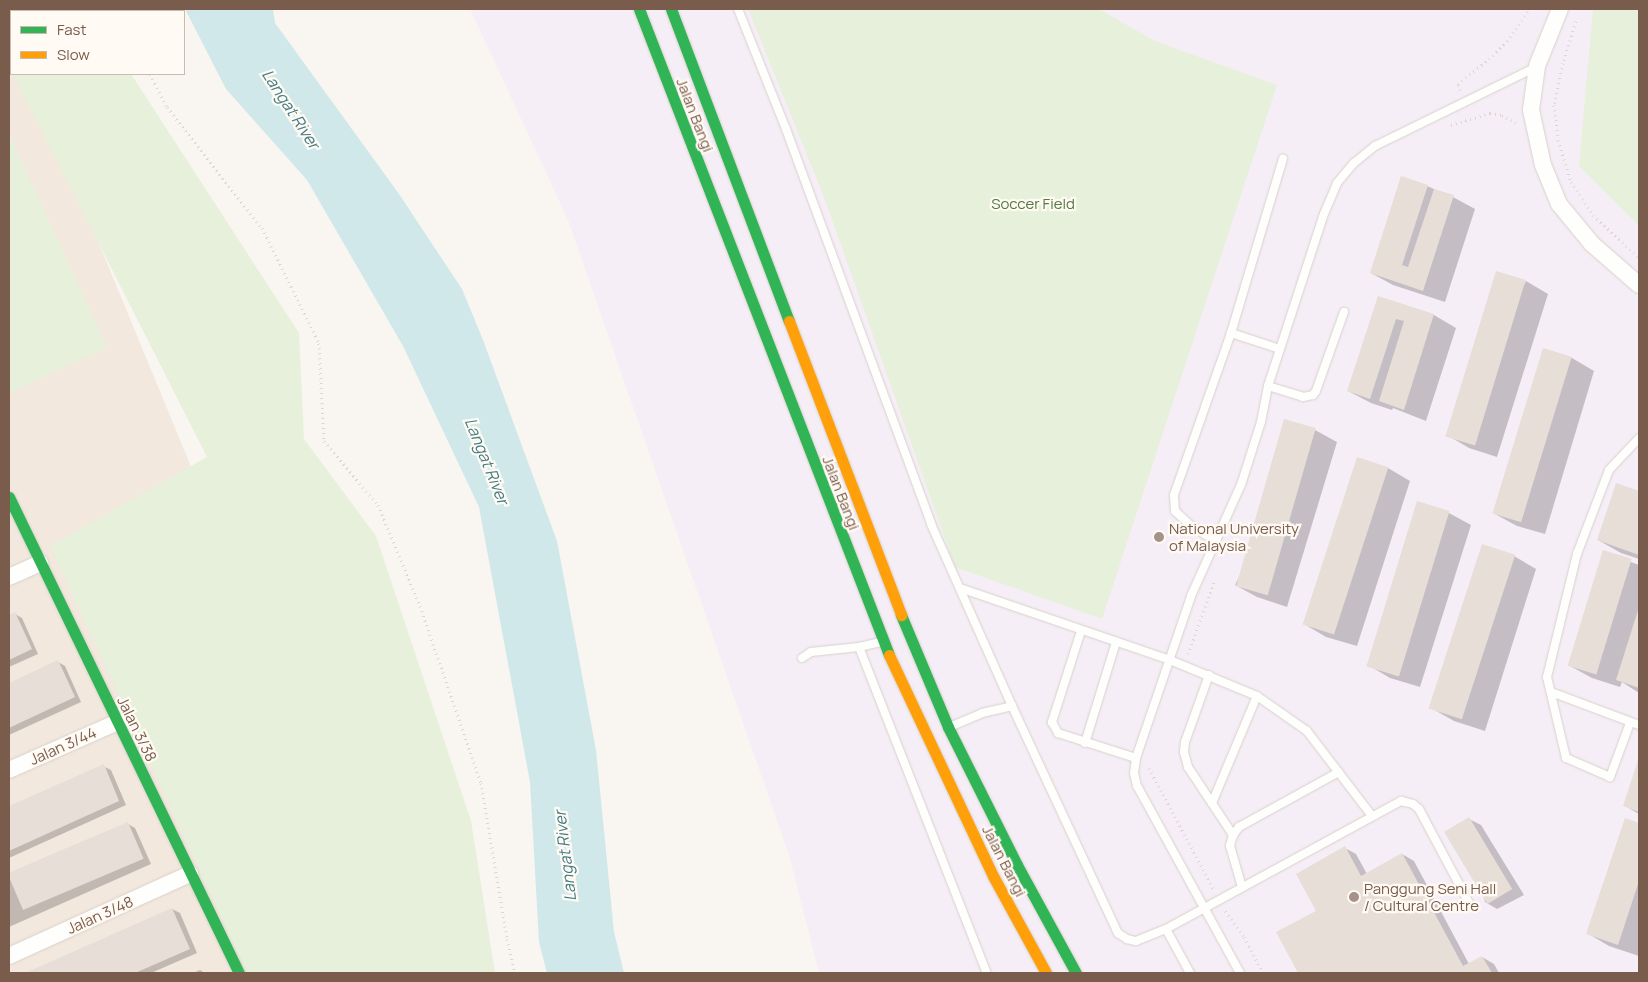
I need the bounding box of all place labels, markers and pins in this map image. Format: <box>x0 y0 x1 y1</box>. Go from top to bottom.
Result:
place label: National University of Malaysia <box>1169 519 1299 554</box>
marker: National University of Malaysia <box>1153 531 1165 543</box>
place label: Panggung Seni Hall / Cultural Centre <box>1364 879 1496 914</box>
marker: Panggung Seni Hall / Cultural Centre <box>1348 891 1360 903</box>

